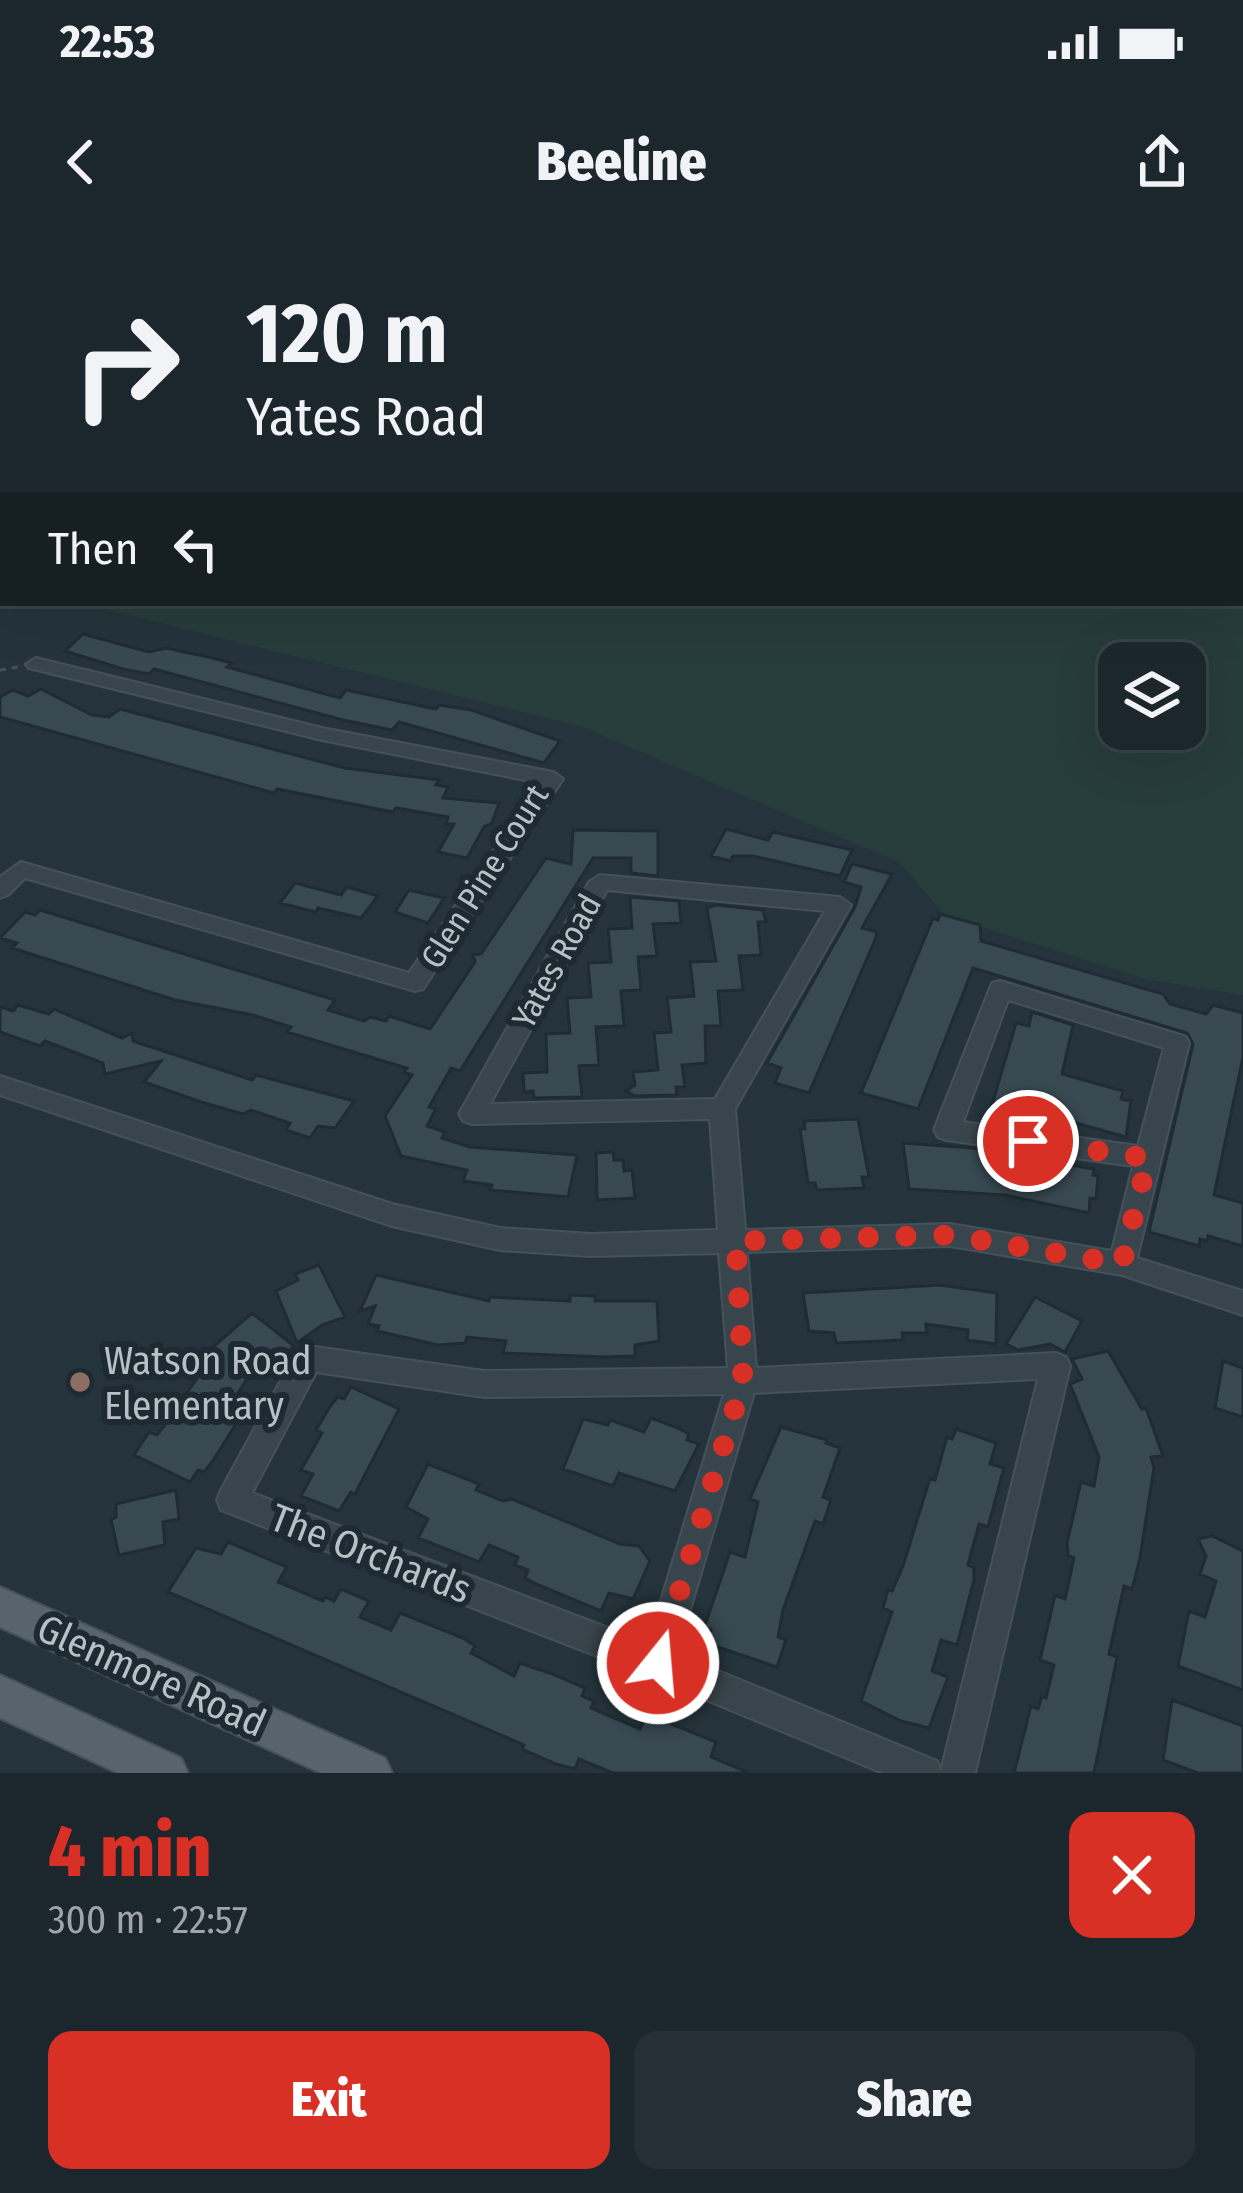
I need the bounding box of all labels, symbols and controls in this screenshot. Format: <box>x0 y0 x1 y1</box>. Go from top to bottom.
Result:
text: 22:53 <box>60 15 155 69</box>
icon: back <box>48 129 114 195</box>
icon: share <box>1129 129 1195 195</box>
text: Beeline <box>536 130 707 194</box>
text: 120 m <box>246 283 448 384</box>
icon: right <box>48 288 204 444</box>
text: Yates Road <box>246 385 486 449</box>
icon: left <box>163 516 229 582</box>
text: Then <box>48 522 139 576</box>
map controls <box>1098 642 1206 750</box>
button: layers <box>1098 642 1206 750</box>
street label: Glen Pine Court <box>413 777 557 976</box>
street label: Yates Road <box>504 888 610 1035</box>
pin <box>977 1090 1079 1192</box>
icon: arrive <box>995 1108 1061 1174</box>
place label: Watson Road Elementary <box>104 1338 312 1429</box>
marker: Watson Road Elementary <box>67 1369 93 1395</box>
street label: The Orchards <box>264 1495 477 1613</box>
position arrow <box>595 1600 721 1726</box>
street label: Glenmore Road <box>31 1605 273 1747</box>
text: 4 min <box>48 1809 211 1895</box>
button: close <box>1069 1812 1195 1938</box>
text: 300 m · 22:57 <box>48 1897 248 1943</box>
button: Exit <box>48 2031 610 2169</box>
button: Share <box>634 2031 1195 2169</box>

